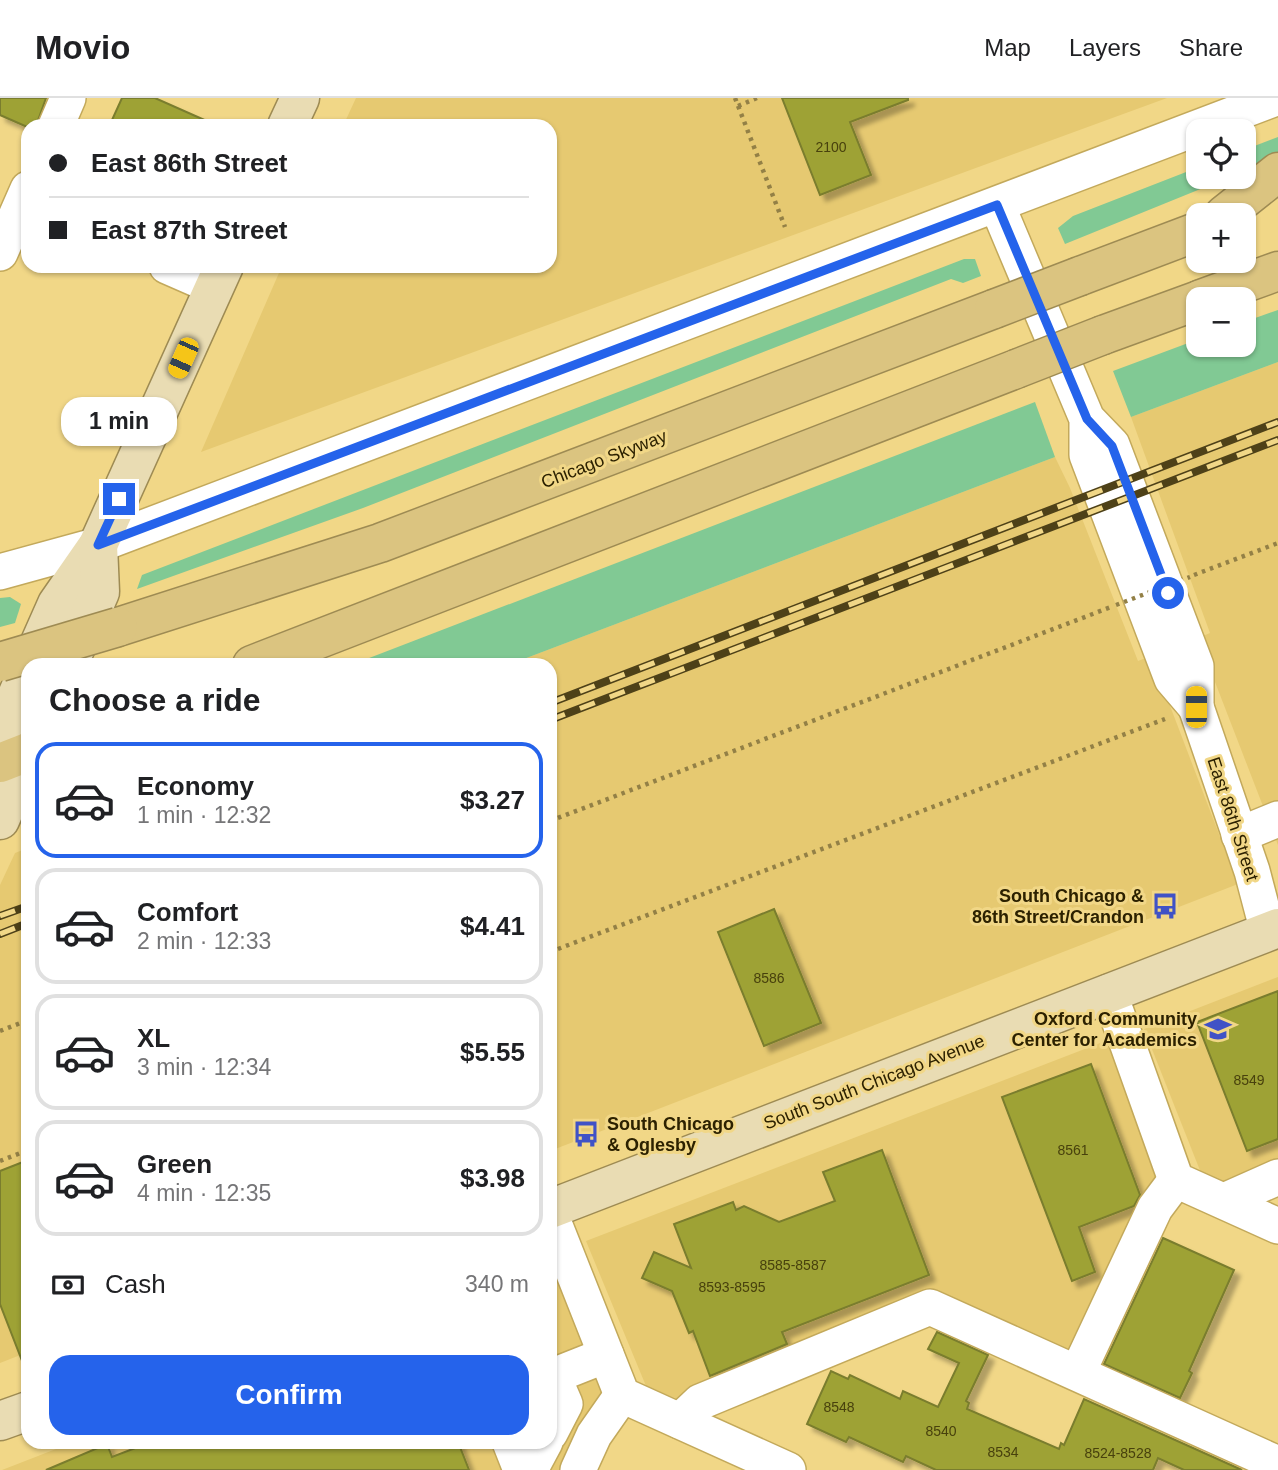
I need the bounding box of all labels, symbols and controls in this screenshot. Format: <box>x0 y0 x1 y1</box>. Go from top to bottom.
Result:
text: Movio <box>35 29 130 66</box>
text: Map <box>984 34 1031 61</box>
text: Layers <box>1069 34 1141 61</box>
text: Share <box>1179 34 1243 61</box>
map controls <box>1186 119 1256 357</box>
button: locate <box>1186 119 1256 189</box>
house number: 2100 <box>815 139 847 155</box>
text: East 86th Street <box>91 148 288 178</box>
button: + <box>1186 203 1256 273</box>
text: East 87th Street <box>91 215 288 245</box>
button: − <box>1186 287 1256 357</box>
car <box>165 335 202 381</box>
callout: 1 min <box>61 398 177 446</box>
text: 1 min <box>89 408 149 434</box>
street label: Chicago Skyway <box>538 426 670 492</box>
route end <box>103 483 135 515</box>
route start <box>1152 577 1184 609</box>
text: Choose a ride <box>49 682 261 718</box>
car <box>1186 686 1207 728</box>
street label: East 86th Street <box>1204 755 1262 883</box>
icon: car <box>53 769 116 832</box>
text: Economy <box>137 771 254 801</box>
text: $3.27 <box>460 785 525 815</box>
text: 1 min · 12:32 <box>137 802 271 828</box>
place label: South Chicago & 86th Street/Crandon <box>972 886 1144 927</box>
bus stop icon: South Chicago & 86th Street/Crandon <box>1150 891 1180 921</box>
icon: car <box>53 895 116 958</box>
text: Comfort <box>137 897 238 927</box>
text: $4.41 <box>460 911 525 941</box>
text: 2 min · 12:33 <box>137 928 271 954</box>
house number: 8586 <box>753 970 785 986</box>
place label: Oxford Community Center for Academics <box>1012 1009 1197 1050</box>
school or university icon: Oxford Community Center for Academics <box>1203 1014 1233 1044</box>
icon: car <box>53 1021 116 1084</box>
text: XL <box>137 1023 170 1053</box>
street label: South South Chicago Avenue <box>761 1031 987 1133</box>
text: $5.55 <box>460 1037 525 1067</box>
text: 3 min · 12:34 <box>137 1054 271 1080</box>
house number: 8549 <box>1233 1072 1265 1088</box>
place label: South Chicago & Oglesby <box>607 1114 734 1155</box>
bus stop icon: South Chicago & Oglesby <box>571 1119 601 1149</box>
house number: 8561 <box>1057 1142 1089 1158</box>
icon: car <box>53 1147 116 1210</box>
text: Green <box>137 1149 212 1179</box>
text: $3.98 <box>460 1163 525 1193</box>
text: 4 min · 12:35 <box>137 1180 271 1206</box>
house number: 8585-8587 <box>760 1257 827 1273</box>
icon: cash <box>49 1266 87 1304</box>
text: Cash <box>105 1269 166 1299</box>
text: 340 m <box>465 1271 529 1297</box>
house number: 8593-8595 <box>699 1279 766 1295</box>
button: Confirm <box>49 1355 529 1435</box>
house number: 8548 <box>823 1399 855 1415</box>
house number: 8540 <box>925 1423 957 1439</box>
house number: 8534 <box>987 1444 1019 1460</box>
house number: 8524-8528 <box>1085 1445 1152 1461</box>

